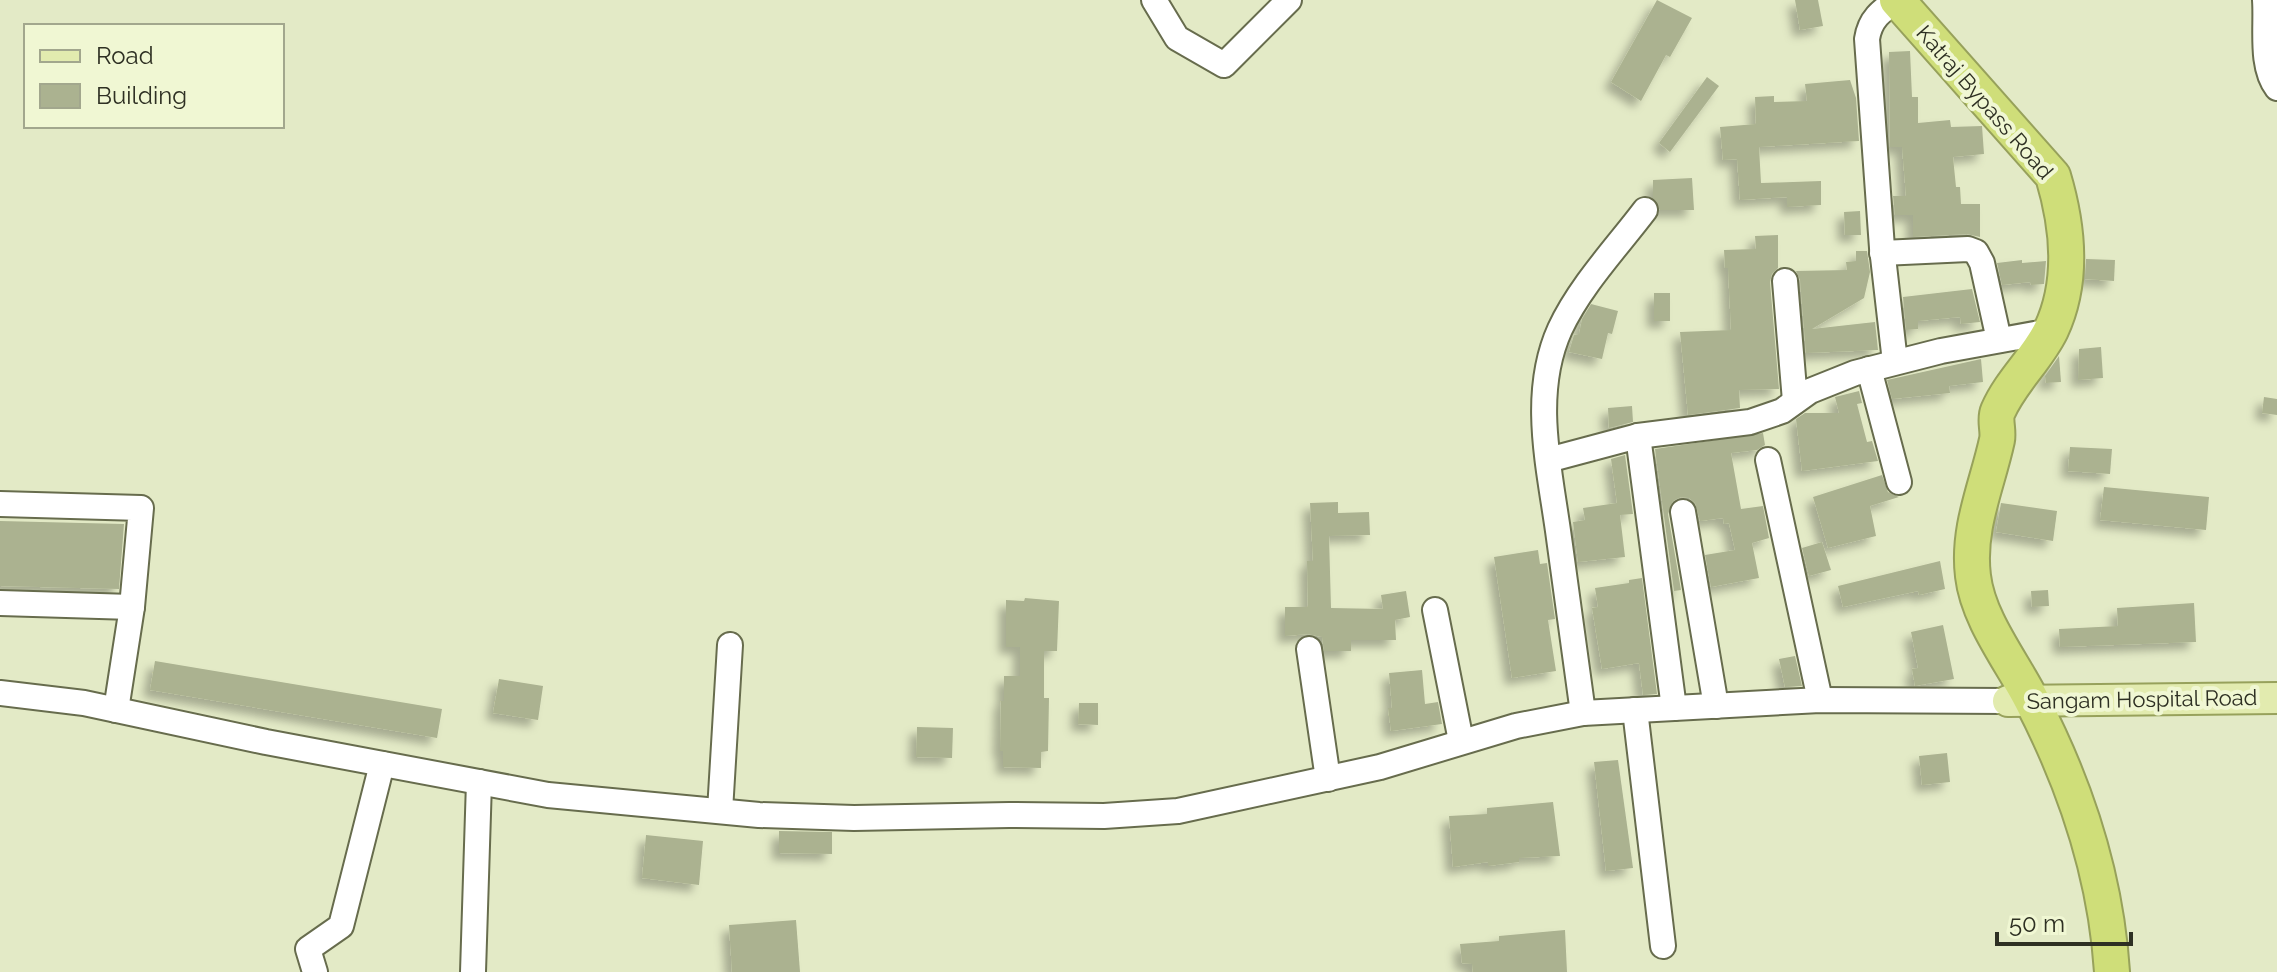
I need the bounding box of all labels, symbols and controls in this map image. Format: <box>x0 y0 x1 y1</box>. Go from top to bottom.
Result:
street label: Katraj Bypass Road <box>1911 20 2059 184</box>
legend <box>24 24 284 128</box>
text: Road <box>96 41 154 70</box>
text: Building <box>96 81 187 110</box>
street label: Sangam Hospital Road <box>2026 684 2258 714</box>
scale bar <box>1997 896 2131 946</box>
text: 50 m <box>2009 909 2065 938</box>

